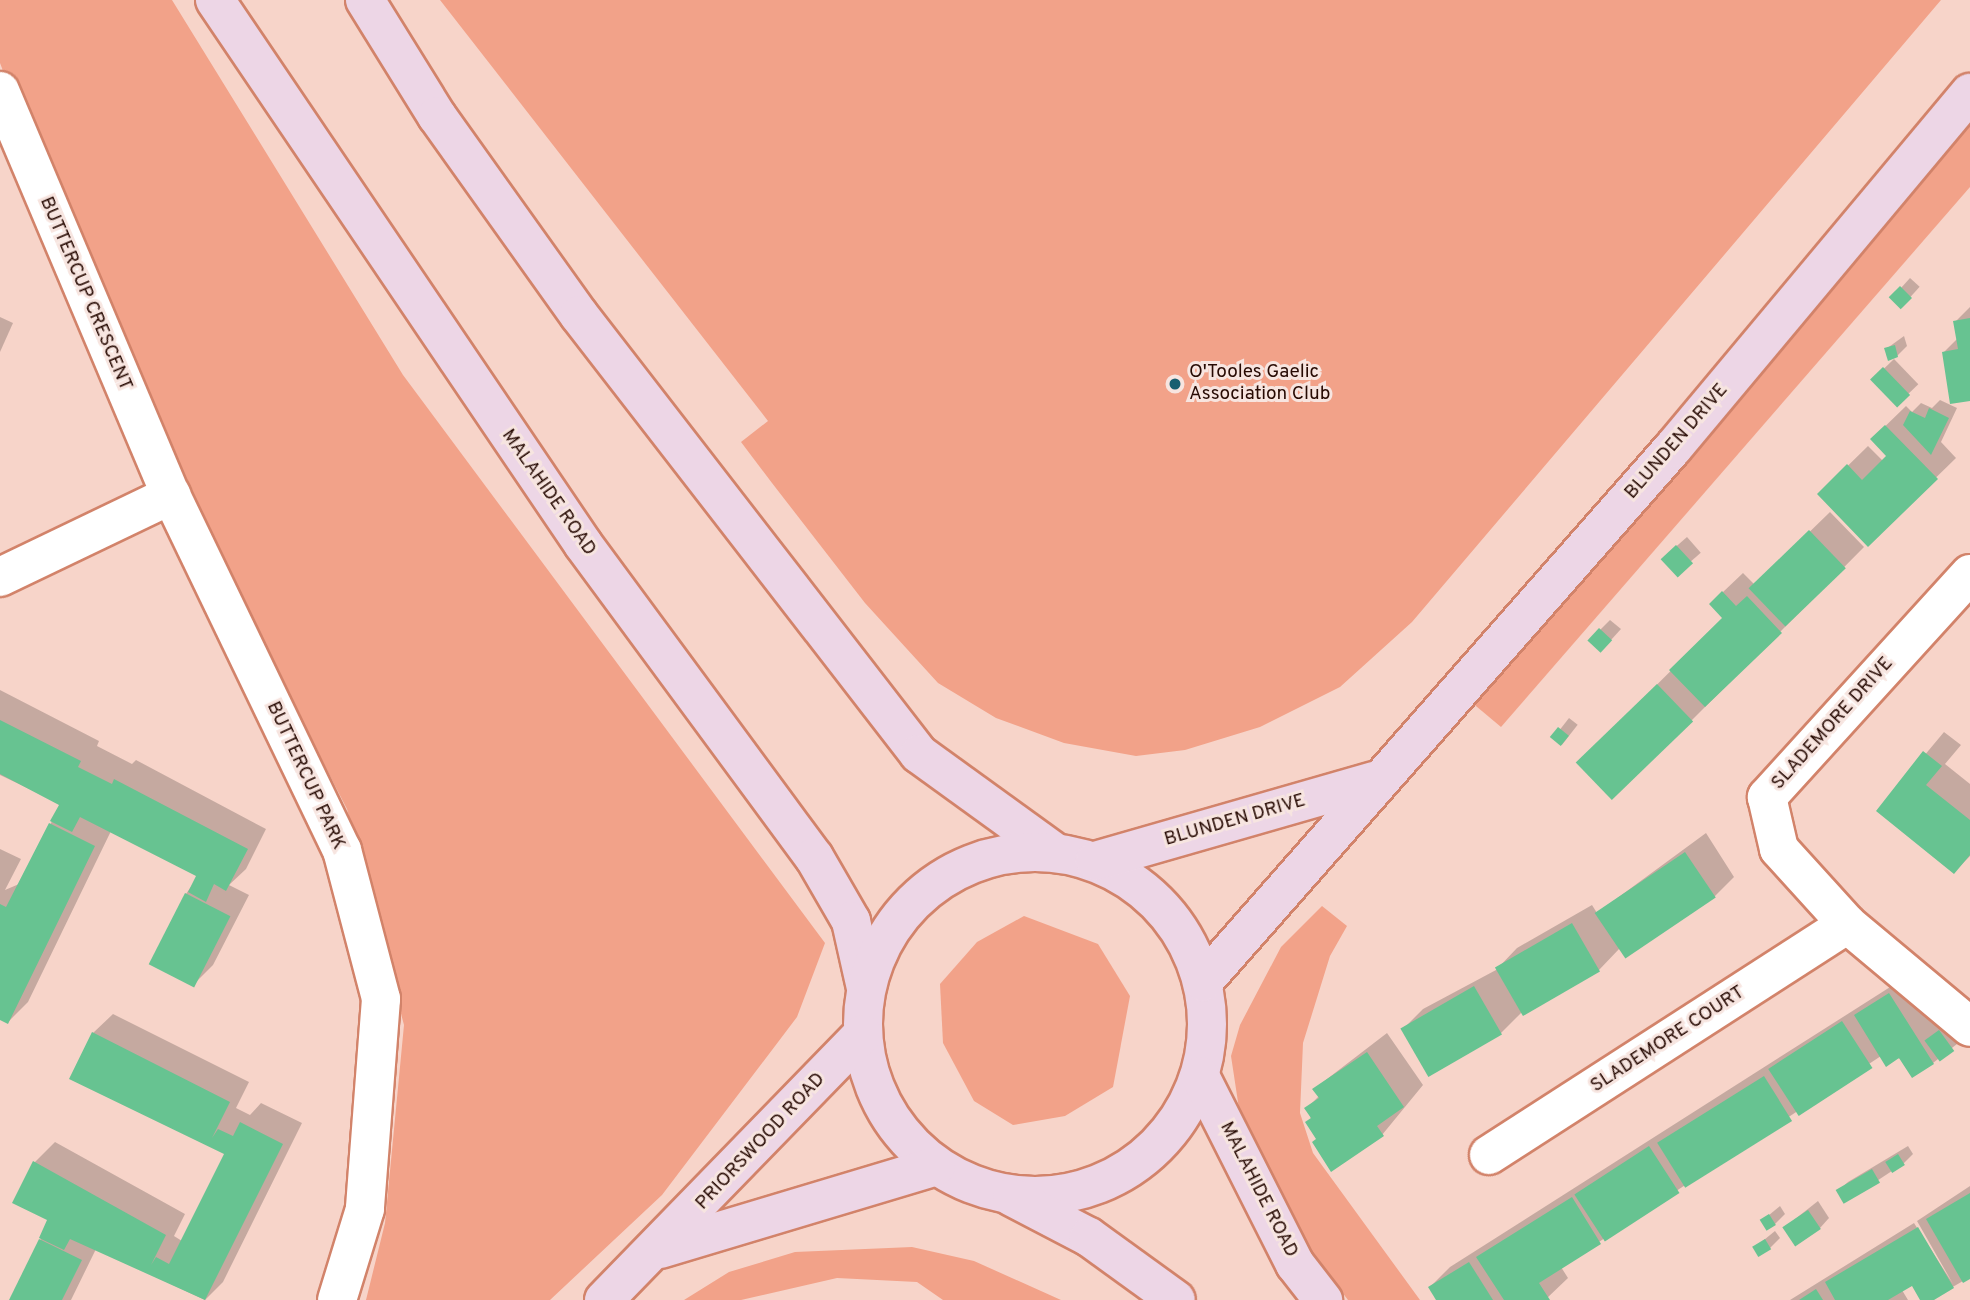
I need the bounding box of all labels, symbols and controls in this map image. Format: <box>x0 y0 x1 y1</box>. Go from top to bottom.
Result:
street label: BUTTERCUP CRESCENT <box>34 194 136 394</box>
place label: O'Tooles Gaelic Association Club <box>1189 362 1330 406</box>
marker: O'Tooles Gaelic Association Club <box>1167 376 1183 392</box>
street label: BLUNDEN DRIVE <box>1621 380 1733 504</box>
street label: MALAHIDE ROAD <box>496 425 600 561</box>
street label: SLADEMORE DRIVE <box>1767 653 1899 795</box>
street label: BUTTERCUP PARK <box>261 698 349 854</box>
street label: BLUNDEN DRIVE <box>1162 790 1308 852</box>
street label: SLADEMORE COURT <box>1587 982 1749 1098</box>
street label: PRIORSWOOD ROAD <box>692 1069 830 1215</box>
street label: MALAHIDE ROAD <box>1214 1118 1302 1262</box>

